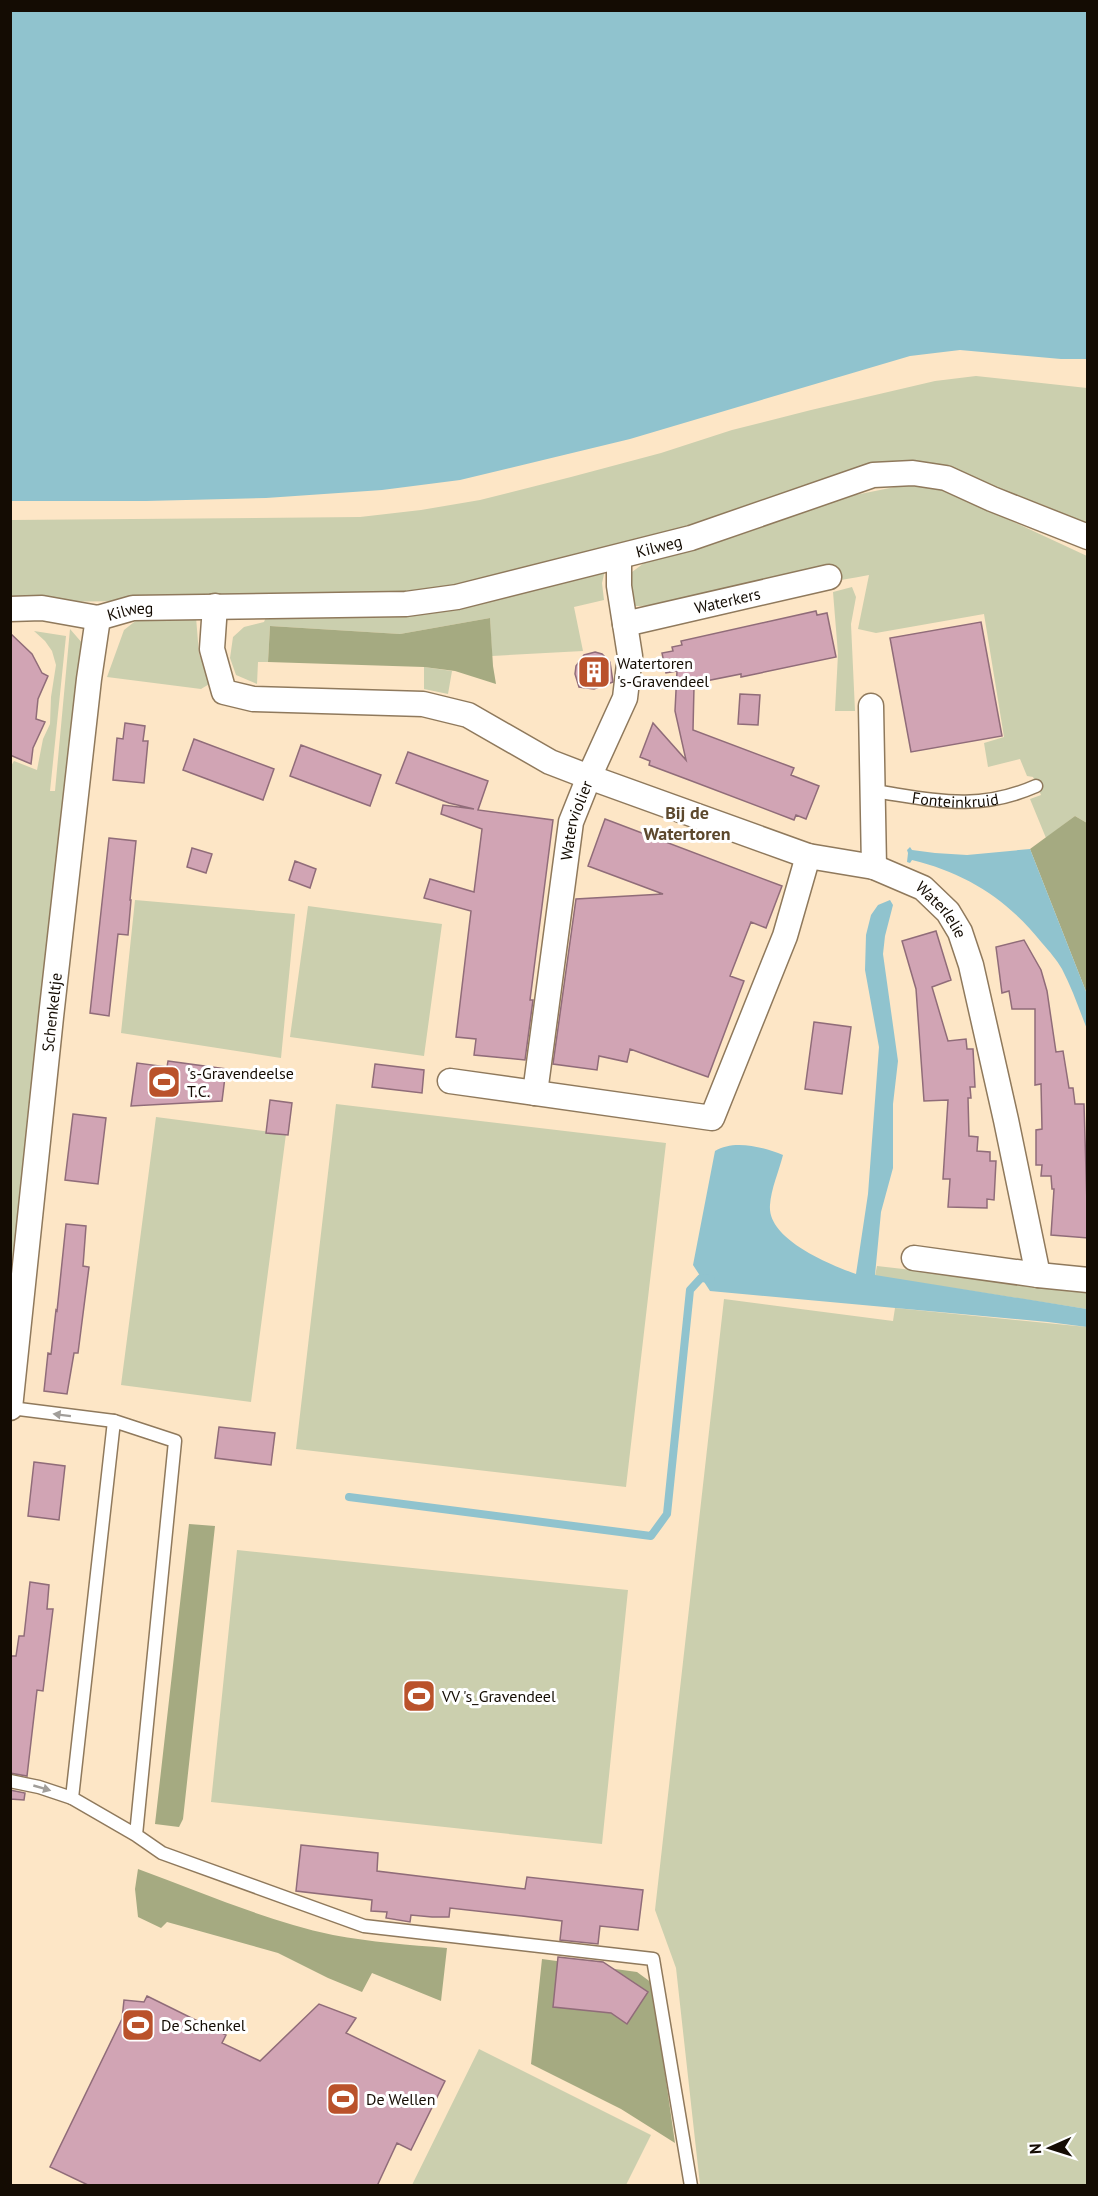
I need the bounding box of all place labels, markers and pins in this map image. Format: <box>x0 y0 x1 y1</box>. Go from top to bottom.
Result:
place label: Watertoren 's-Gravendeel <box>617 653 709 691</box>
building icon: Watertoren 's-Gravendeel <box>576 654 612 690</box>
place label: 's-Gravendeelse T.C. <box>187 1063 294 1101</box>
sports icon: 's-Gravendeelse T.C. <box>146 1064 182 1100</box>
sports icon: VV 's_Gravendeel <box>401 1678 437 1714</box>
place label: VV 's_Gravendeel <box>441 1686 556 1706</box>
sports icon: De Schenkel <box>120 2007 156 2043</box>
place label: De Schenkel <box>161 2015 246 2035</box>
sports icon: De Wellen <box>325 2081 361 2117</box>
place label: De Wellen <box>366 2089 436 2109</box>

